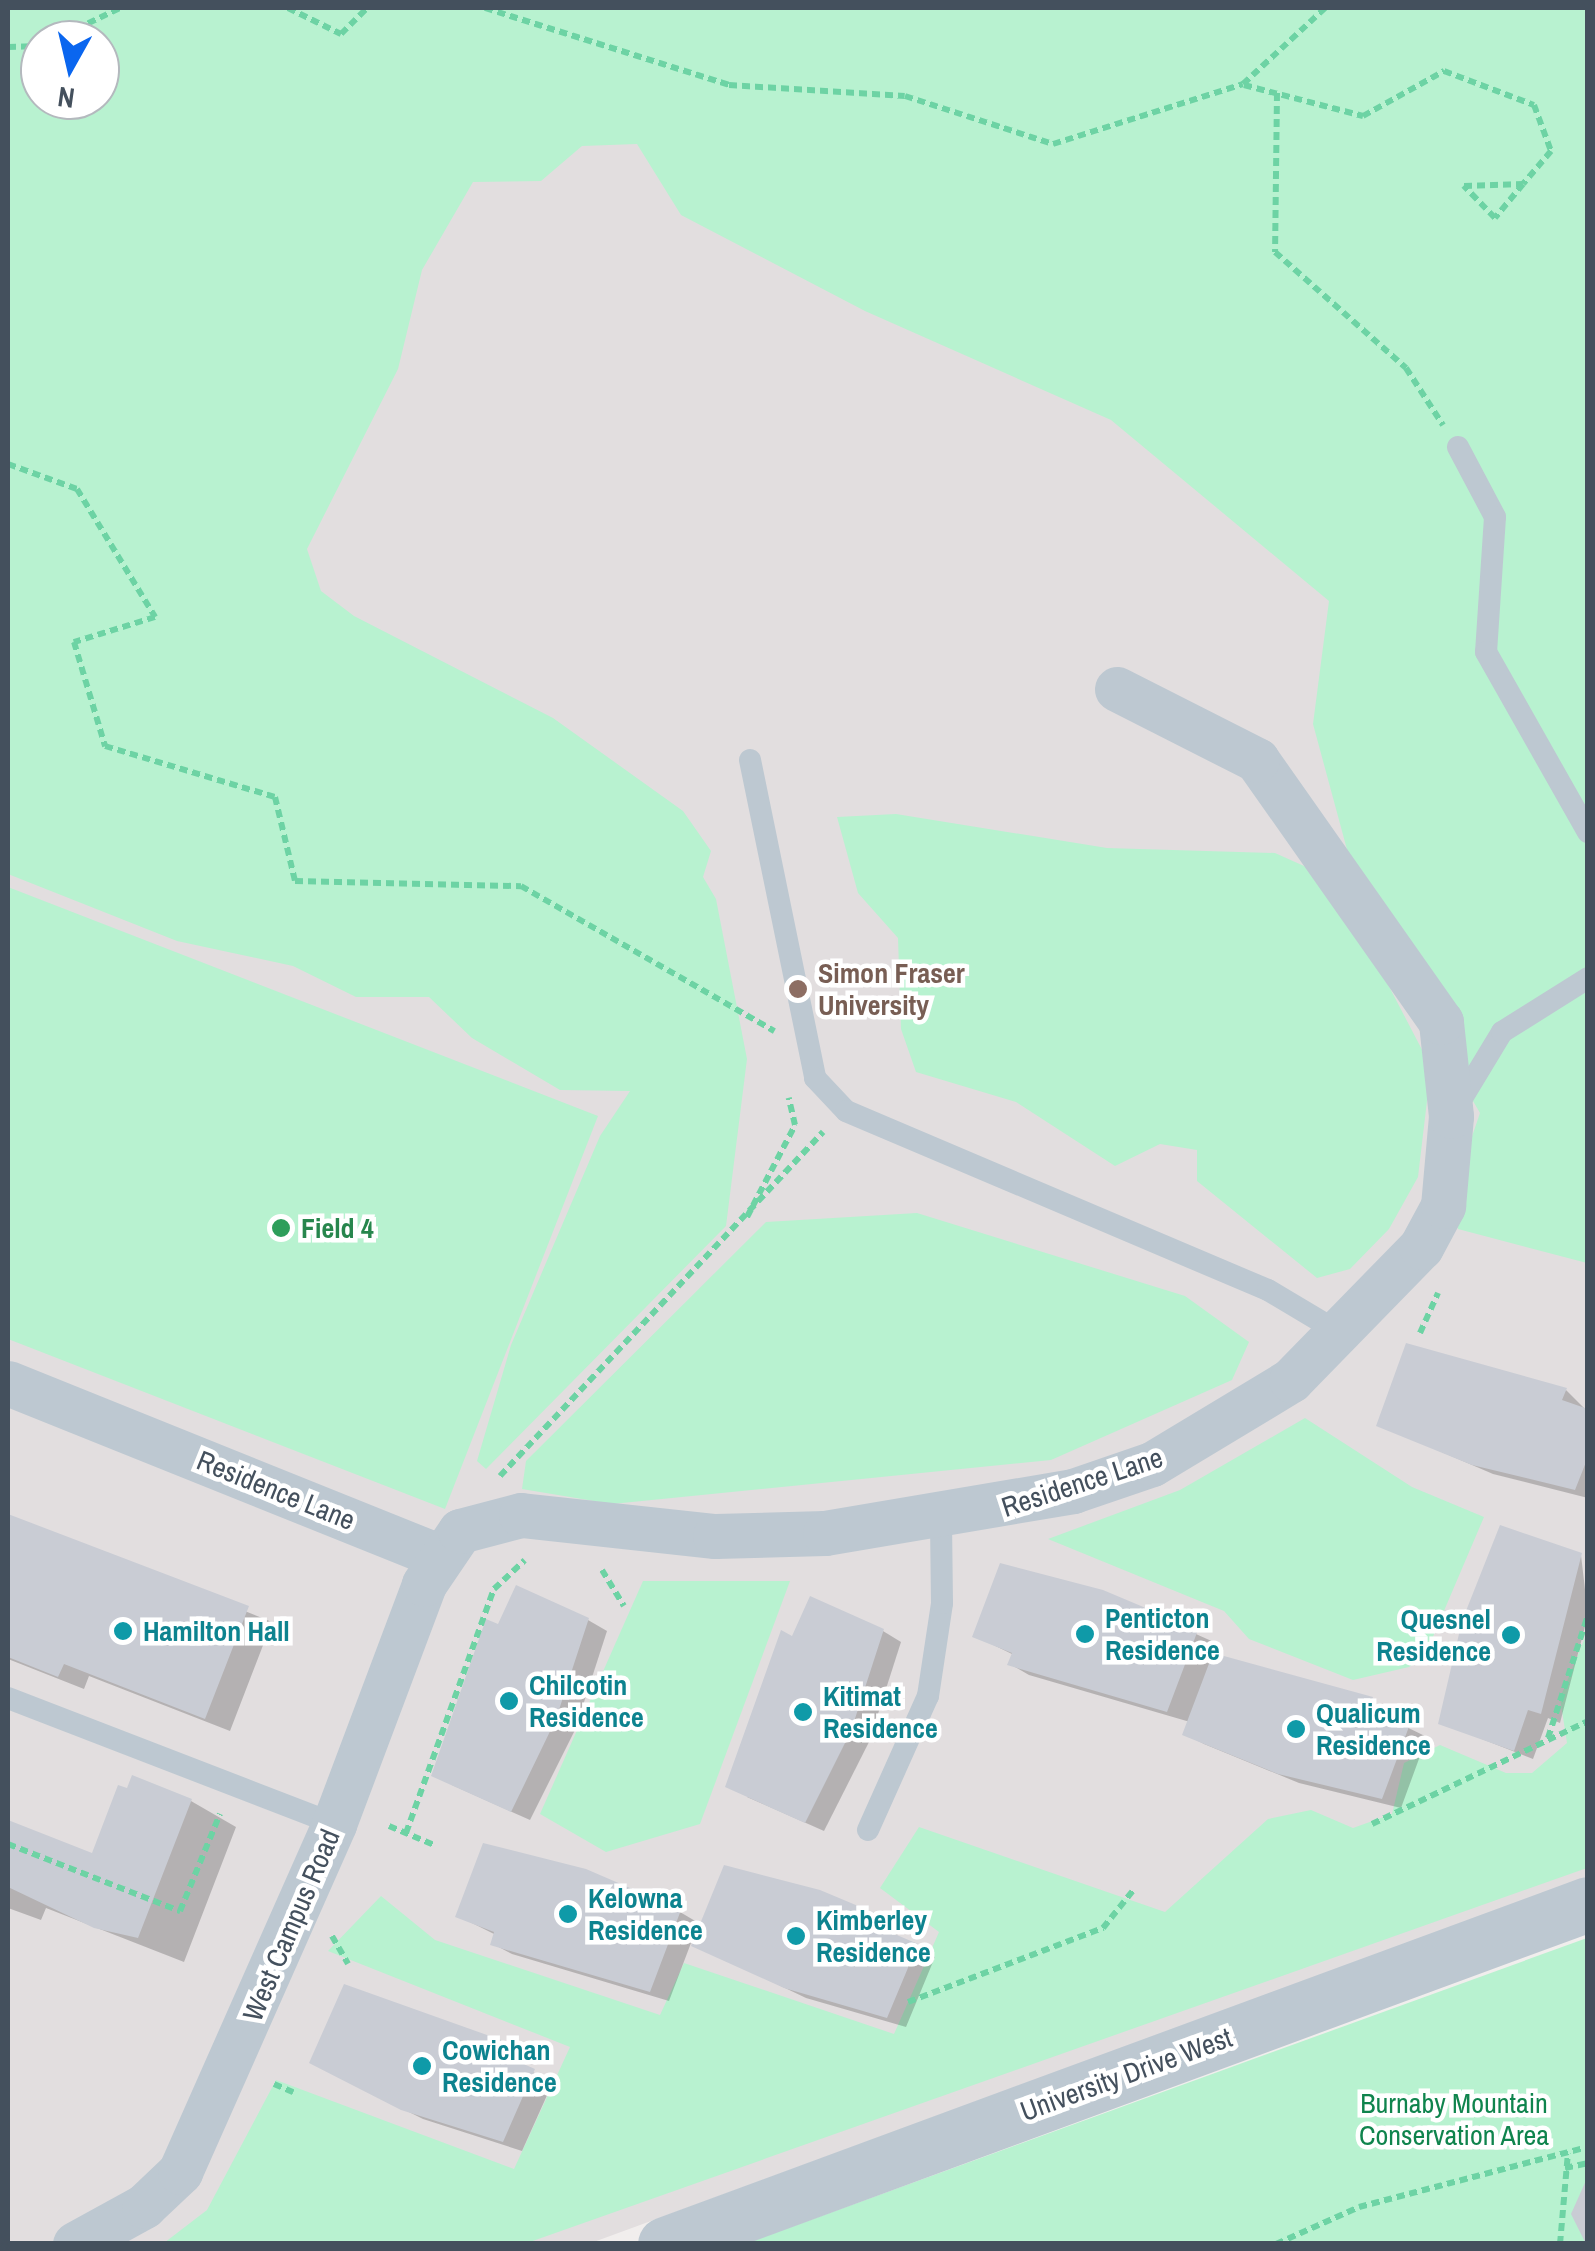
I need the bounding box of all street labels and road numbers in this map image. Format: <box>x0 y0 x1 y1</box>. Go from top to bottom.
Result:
street label: Residence Lane <box>997 1440 1167 1524</box>
street label: Residence Lane <box>192 1443 360 1537</box>
street label: West Campus Road <box>235 1824 347 2026</box>
street label: University Drive West <box>1016 2020 1236 2128</box>

